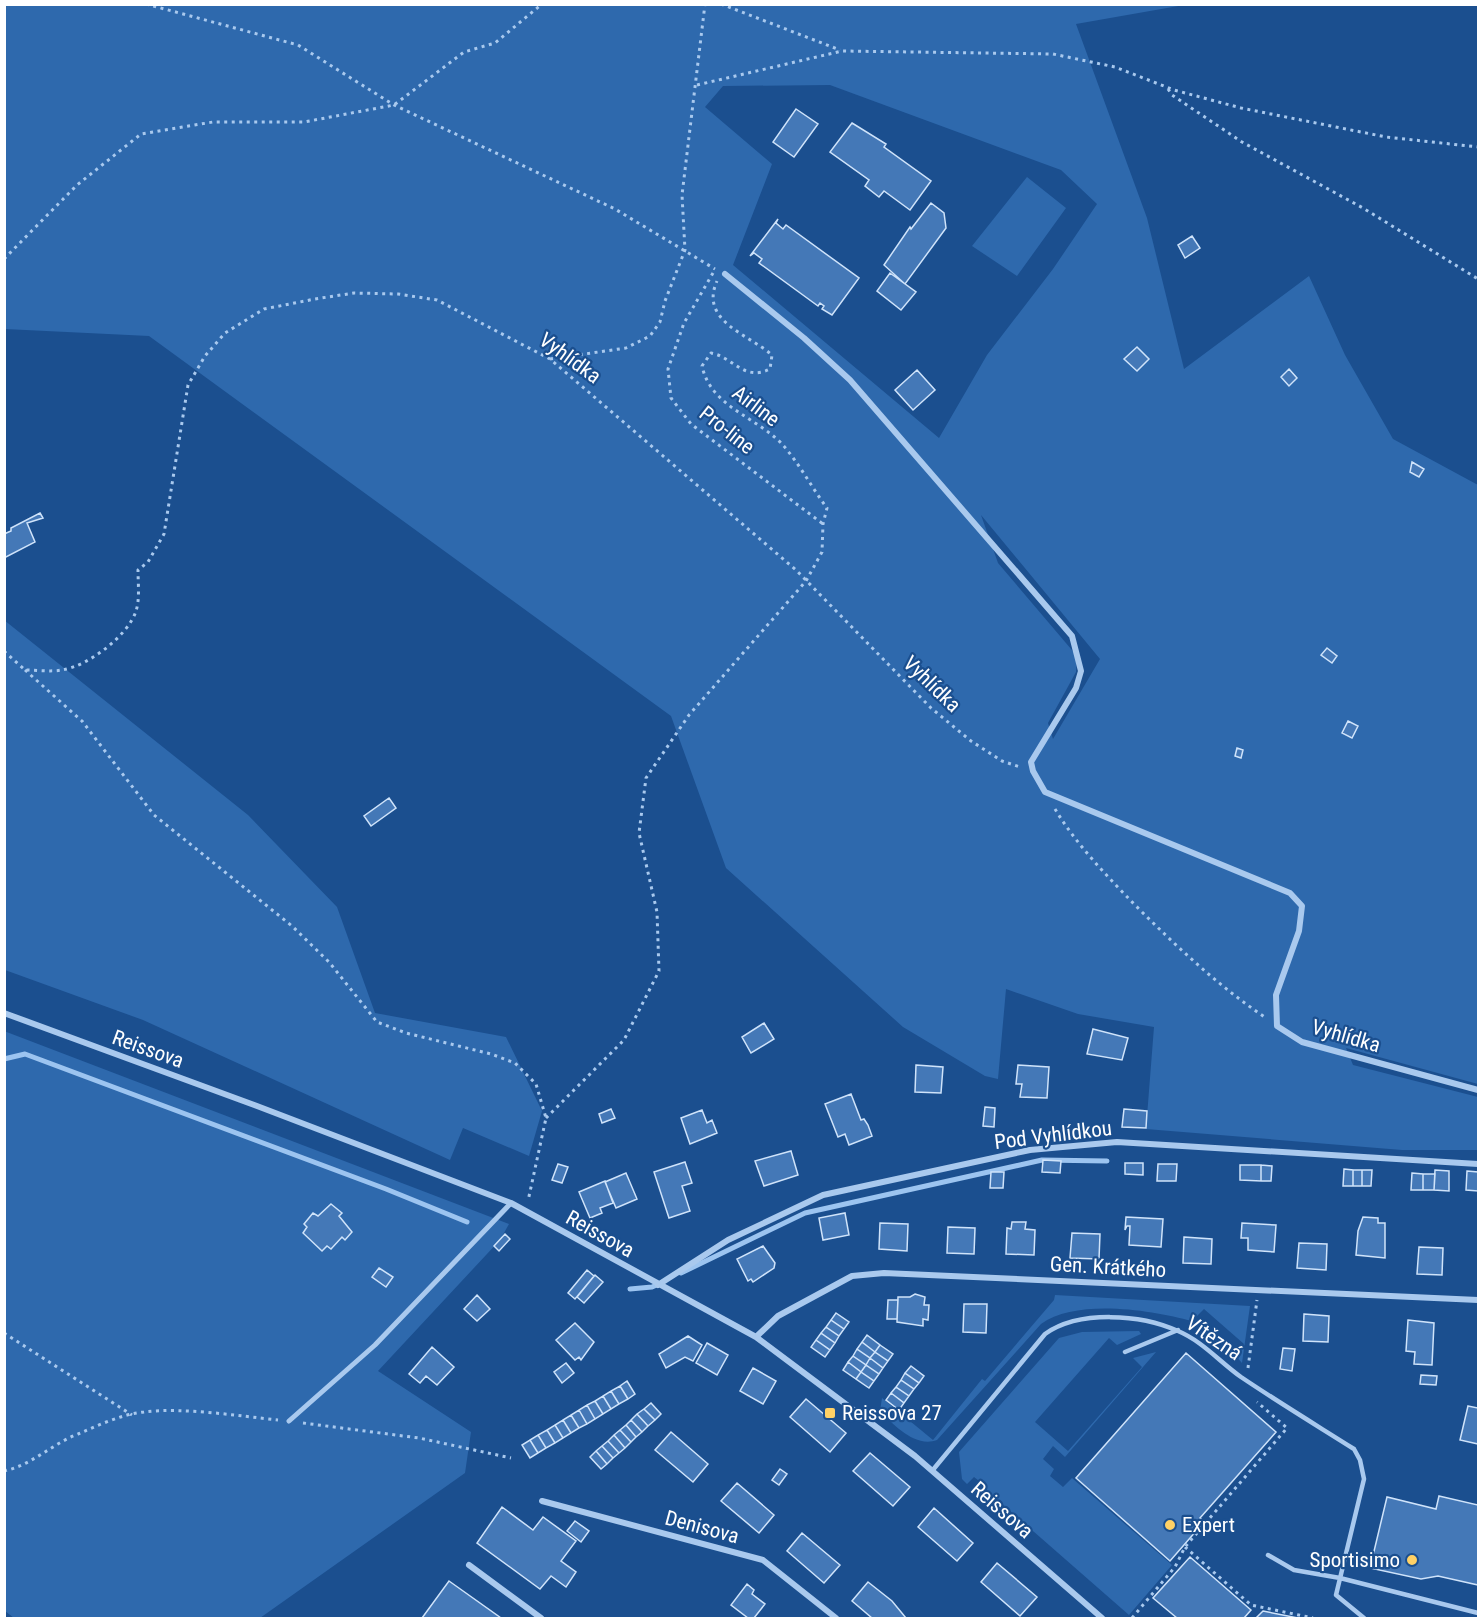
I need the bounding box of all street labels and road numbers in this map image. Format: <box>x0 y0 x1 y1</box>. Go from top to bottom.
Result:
street label: Vyhlídka <box>535 328 605 388</box>
street label: Airline <box>728 380 785 432</box>
street label: Pro-line <box>695 401 759 459</box>
street label: Vyhlídka <box>898 651 966 717</box>
street label: Vyhlídka <box>1309 1015 1383 1057</box>
street label: Reissova <box>109 1025 187 1073</box>
street label: Pod Vyhlídkou <box>993 1116 1113 1154</box>
street label: Reissova <box>562 1206 638 1262</box>
street label: Gen. Krátkého <box>1049 1252 1167 1282</box>
street label: Vítězná <box>1181 1311 1247 1365</box>
street label: Reissova <box>966 1477 1038 1543</box>
street label: Denisova <box>662 1506 742 1548</box>

